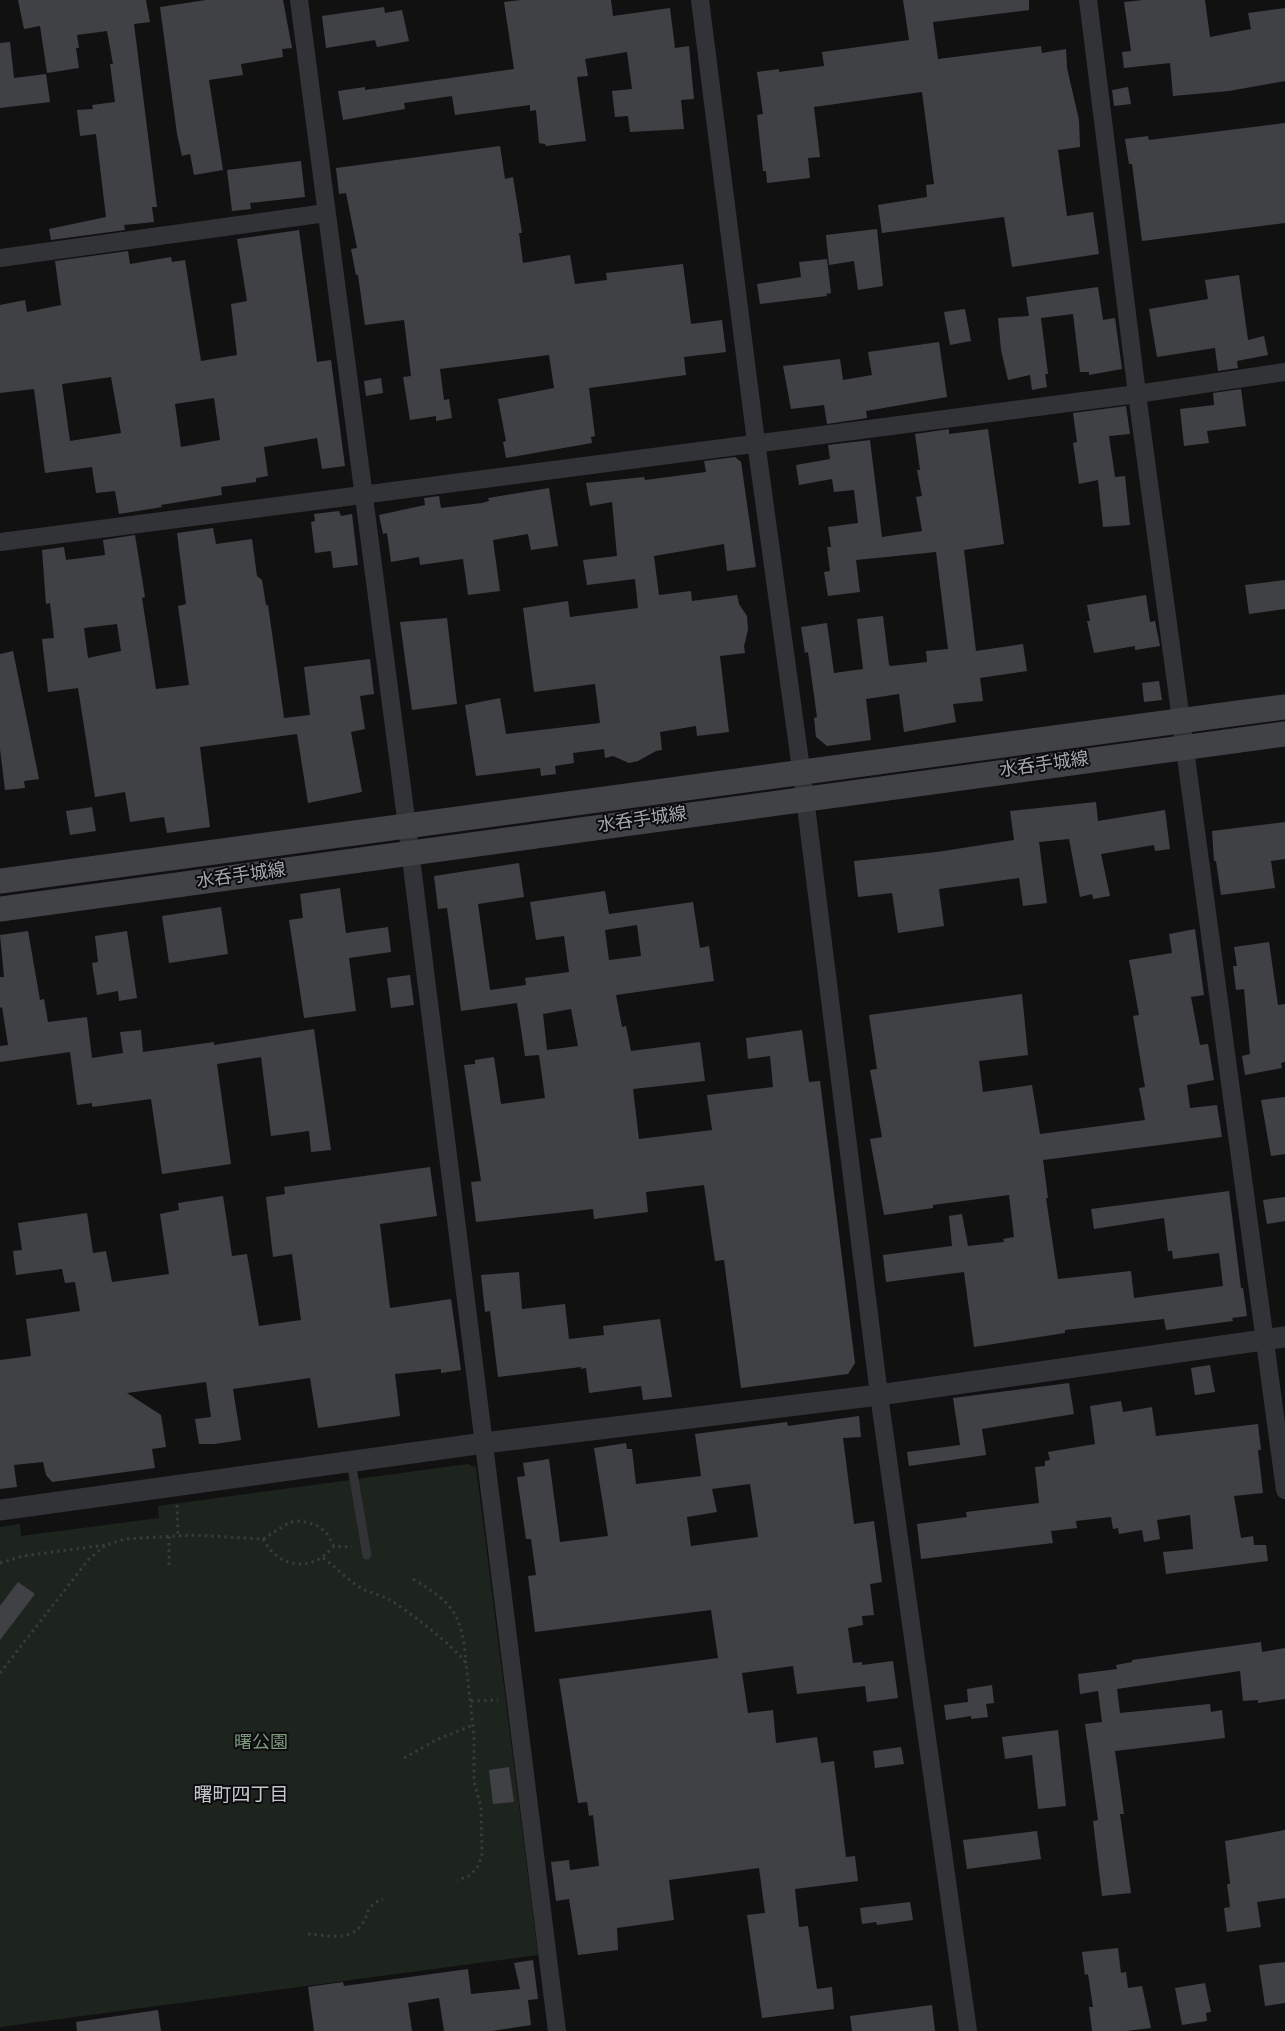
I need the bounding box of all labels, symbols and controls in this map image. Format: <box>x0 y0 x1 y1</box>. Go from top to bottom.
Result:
street label: 水呑手城線 <box>998 748 1090 782</box>
street label: 水呑手城線 <box>596 803 688 837</box>
street label: 水呑手城線 <box>195 859 287 893</box>
park label: 曙公園 <box>234 1732 288 1754</box>
district label: 曙町四丁目 <box>194 1785 288 1807</box>

